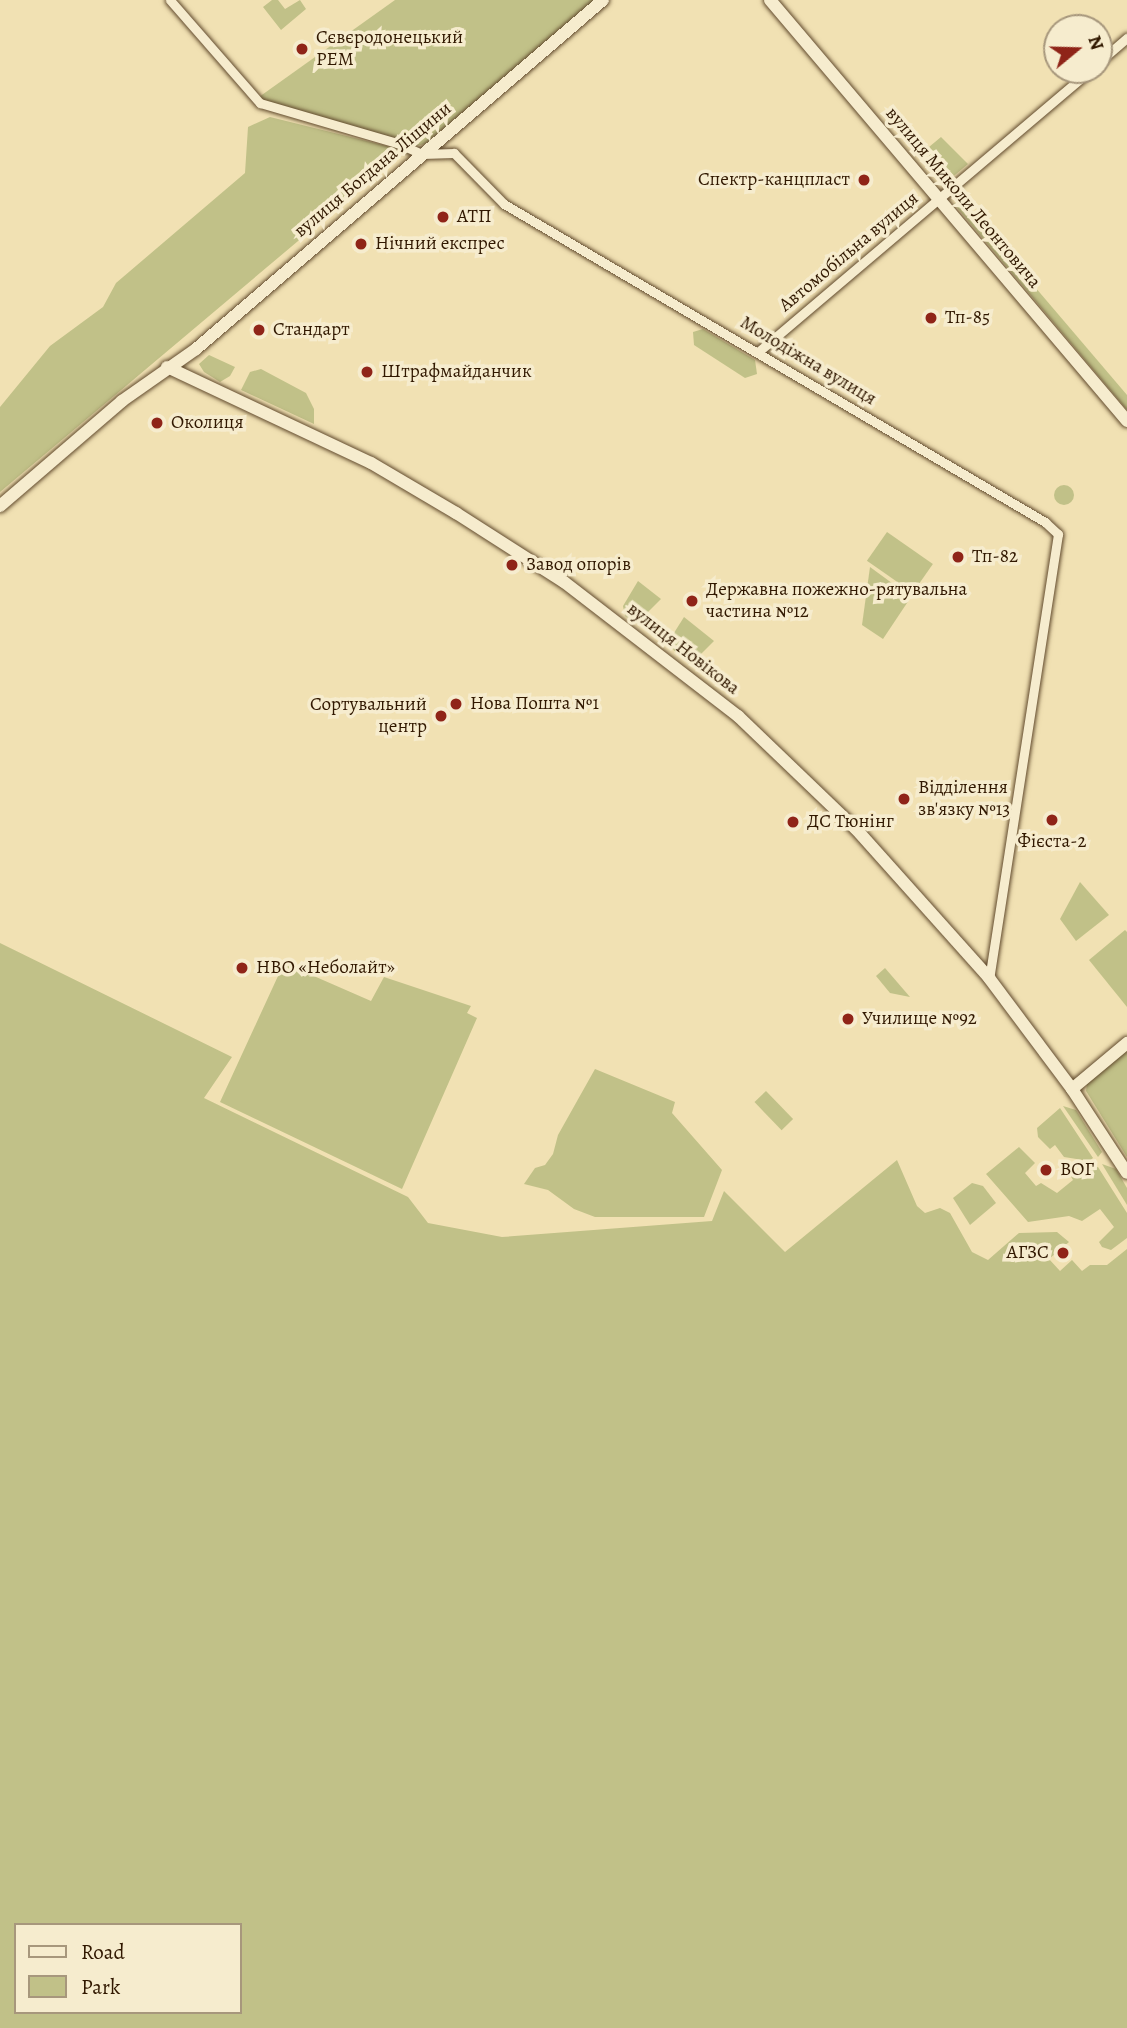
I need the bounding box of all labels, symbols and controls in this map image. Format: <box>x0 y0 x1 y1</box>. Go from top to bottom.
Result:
north arrow <box>1043 14 1113 84</box>
place label: Сєвєродонецький РЕМ <box>316 27 463 71</box>
text: N <box>1081 32 1111 54</box>
marker: Сєвєродонецький РЕМ <box>294 41 310 57</box>
street label: вулиця Богдана Ліщини <box>290 97 456 243</box>
street label: вулиця Миколи Леонтовича <box>880 103 1046 293</box>
place label: Спектр-канцпласт <box>698 169 850 191</box>
marker: Спектр-канцпласт <box>856 172 872 188</box>
street label: Автомобільна вулиця <box>775 187 923 317</box>
place label: АТП <box>457 206 491 228</box>
marker: АТП <box>435 209 451 225</box>
place label: Нічний експрес <box>375 233 505 255</box>
marker: Нічний експрес <box>353 236 369 252</box>
place label: Тп-85 <box>945 307 990 329</box>
marker: Тп-85 <box>923 310 939 326</box>
street label: Молодіжна вулиця <box>736 311 880 411</box>
place label: Стандарт <box>273 319 350 341</box>
marker: Стандарт <box>251 322 267 338</box>
place label: Штрафмайданчик <box>381 361 532 383</box>
marker: Штрафмайданчик <box>359 364 375 380</box>
place label: Околиця <box>171 412 244 434</box>
marker: Околиця <box>149 415 165 431</box>
place label: Тп-82 <box>972 546 1018 568</box>
marker: Тп-82 <box>950 549 966 565</box>
place label: Завод опорів <box>526 554 631 576</box>
marker: Завод опорів <box>504 557 520 573</box>
place label: Державна пожежно-рятувальна частина №12 <box>706 579 967 623</box>
marker: Державна пожежно-рятувальна частина №12 <box>684 593 700 609</box>
street label: вулиця Новікова <box>622 598 744 700</box>
place label: Нова Пошта №1 <box>470 693 599 715</box>
place label: Сортувальний центр <box>310 694 427 738</box>
marker: Нова Пошта №1 <box>448 696 464 712</box>
marker: Сортувальний центр <box>433 708 449 724</box>
place label: Відділення зв'язку №13 <box>918 777 1010 821</box>
marker: Відділення зв'язку №13 <box>896 791 912 807</box>
place label: ДС Тюнінг <box>807 811 894 833</box>
marker: Фiєста-2 <box>1044 812 1060 828</box>
marker: ДС Тюнінг <box>785 814 801 830</box>
place label: Фiєста-2 <box>1018 831 1086 853</box>
place label: НВО «Неболайт» <box>256 957 395 979</box>
marker: НВО «Неболайт» <box>234 960 250 976</box>
place label: Училище №92 <box>862 1008 977 1030</box>
marker: Училище №92 <box>840 1011 856 1027</box>
place label: ВОГ <box>1060 1159 1094 1181</box>
marker: ВОГ <box>1038 1162 1054 1178</box>
place label: АГЗС <box>1007 1242 1049 1264</box>
marker: АГЗС <box>1055 1245 1071 1261</box>
legend <box>14 1923 242 2014</box>
text: Road <box>81 1938 125 1966</box>
text: Park <box>81 1973 120 2001</box>

